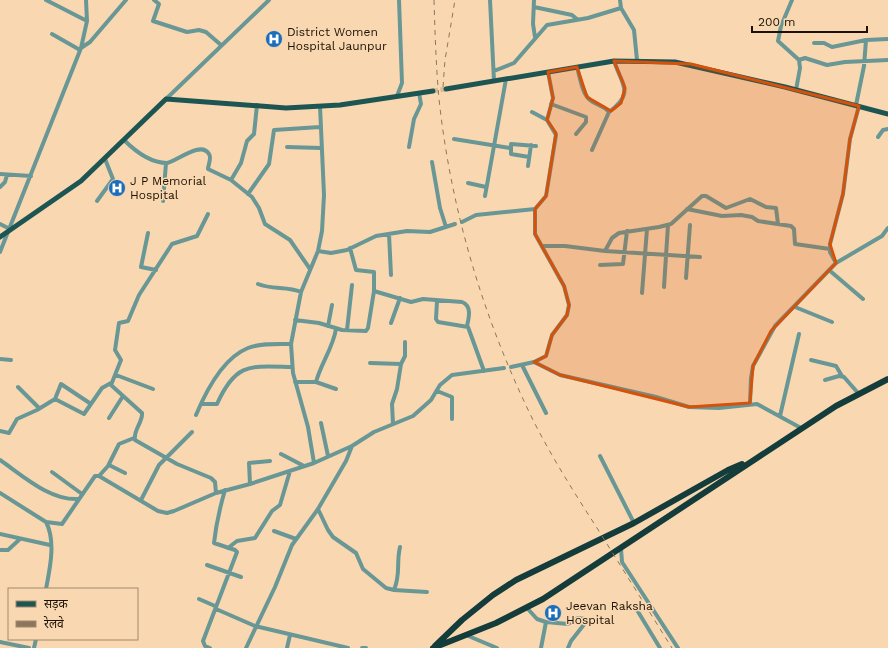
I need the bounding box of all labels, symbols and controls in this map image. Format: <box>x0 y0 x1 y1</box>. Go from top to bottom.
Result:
scale bar <box>752 8 867 34</box>
text: 200 m <box>758 15 795 29</box>
place label: District Women Hospital Jaunpur <box>287 25 387 53</box>
hospital icon: District Women Hospital Jaunpur <box>264 29 284 49</box>
place label: J P Memorial Hospital <box>130 174 207 202</box>
hospital icon: J P Memorial Hospital <box>107 178 127 198</box>
legend <box>8 588 138 640</box>
text: सड़क <box>44 597 69 611</box>
place label: Jeevan Raksha Hospital <box>566 599 653 627</box>
hospital icon: Jeevan Raksha Hospital <box>543 603 563 623</box>
text: रेलवे <box>44 616 64 631</box>

